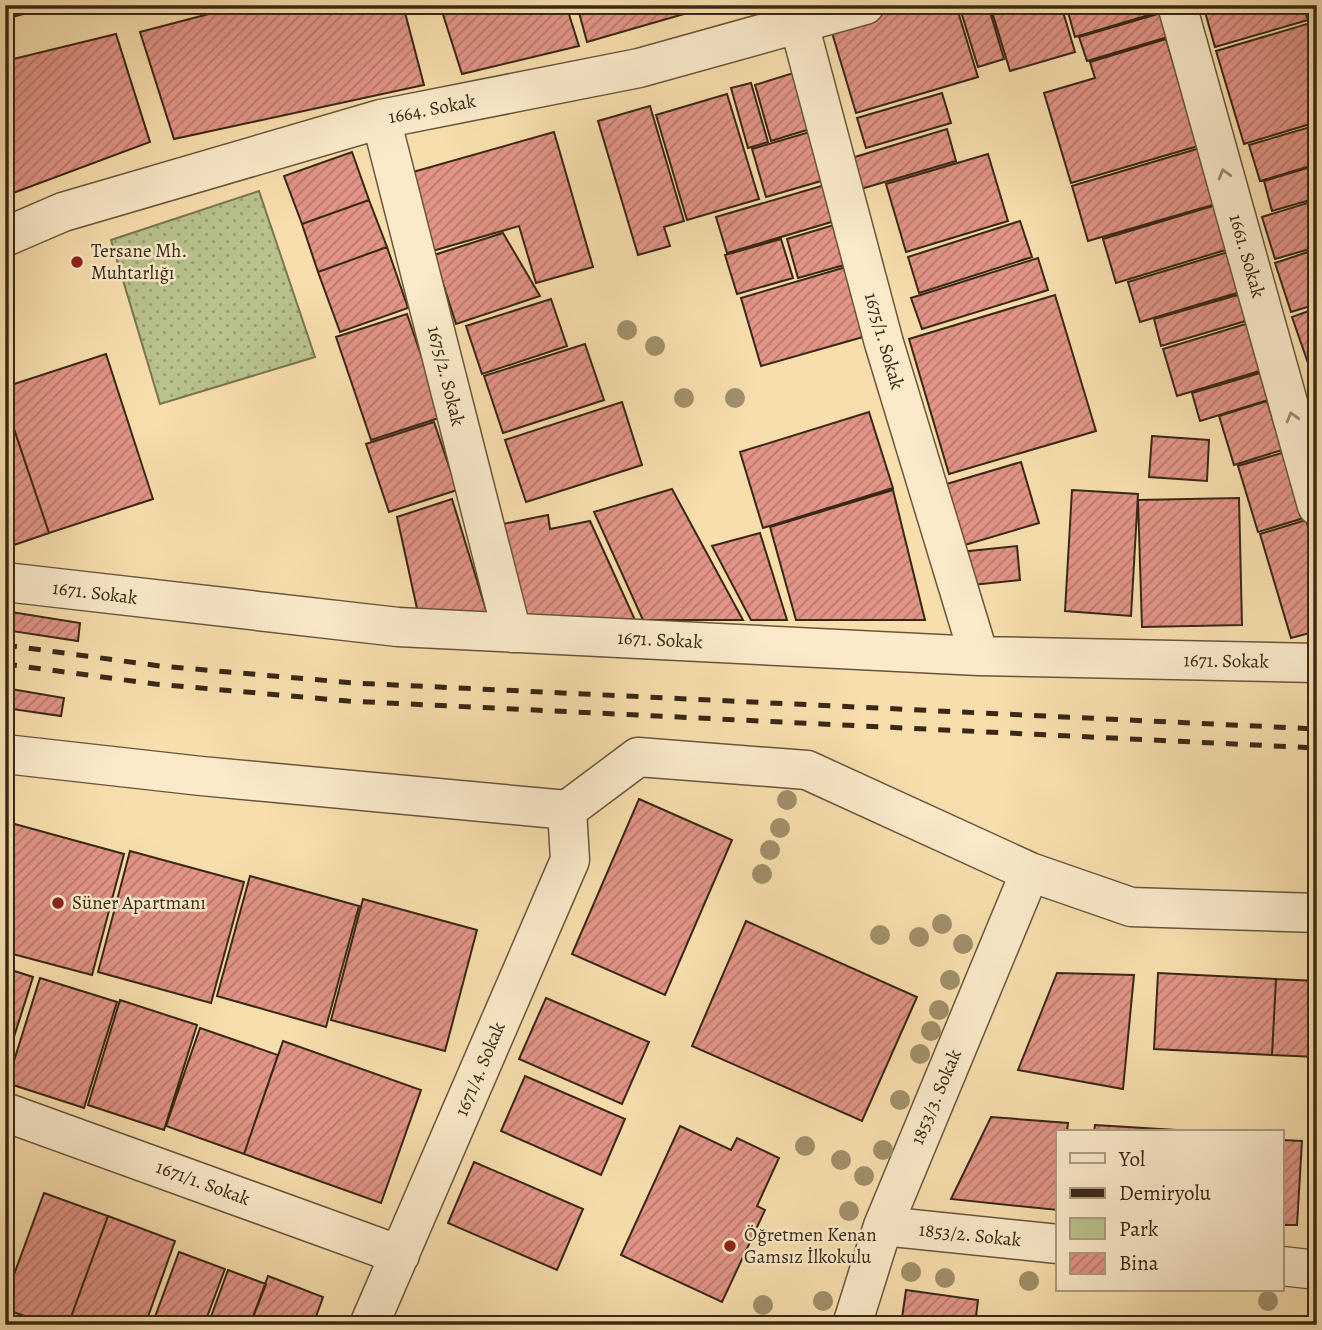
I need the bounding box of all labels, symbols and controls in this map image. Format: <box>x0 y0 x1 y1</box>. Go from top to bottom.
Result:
street label: 1664. Sokak <box>386 88 478 130</box>
one-way arrow <box>1218 168 1232 180</box>
street label: 1661. Sokak <box>1223 211 1272 302</box>
place label: Tersane Mh. Muhtarlığı <box>91 238 187 286</box>
marker: Tersane Mh. Muhtarlığı <box>69 254 85 270</box>
street label: 1675/1. Sokak <box>858 289 910 393</box>
street label: 1675/2. Sokak <box>421 323 471 429</box>
one-way arrow <box>1286 411 1300 423</box>
street label: 1671. Sokak <box>51 575 140 611</box>
street label: 1671. Sokak <box>617 625 704 655</box>
street label: 1671. Sokak <box>1183 647 1269 675</box>
place label: Süner Apartmanı <box>72 890 206 916</box>
marker: Süner Apartmanı <box>50 895 66 911</box>
street label: 1671/4. Sokak <box>448 1017 512 1120</box>
street label: 1853/3. Sokak <box>904 1045 968 1149</box>
legend <box>1056 1130 1284 1292</box>
text: Yol <box>1118 1145 1145 1173</box>
street label: 1671/1. Sokak <box>152 1154 254 1212</box>
text: Demiryolu <box>1119 1179 1212 1207</box>
text: Park <box>1119 1215 1159 1243</box>
street label: 1853/2. Sokak <box>918 1217 1023 1253</box>
place label: Öğretmen Kenan Gamsız İlkokulu <box>744 1222 877 1270</box>
marker: Öğretmen Kenan Gamsız İlkokulu <box>722 1238 738 1254</box>
text: Bina <box>1119 1249 1159 1277</box>

